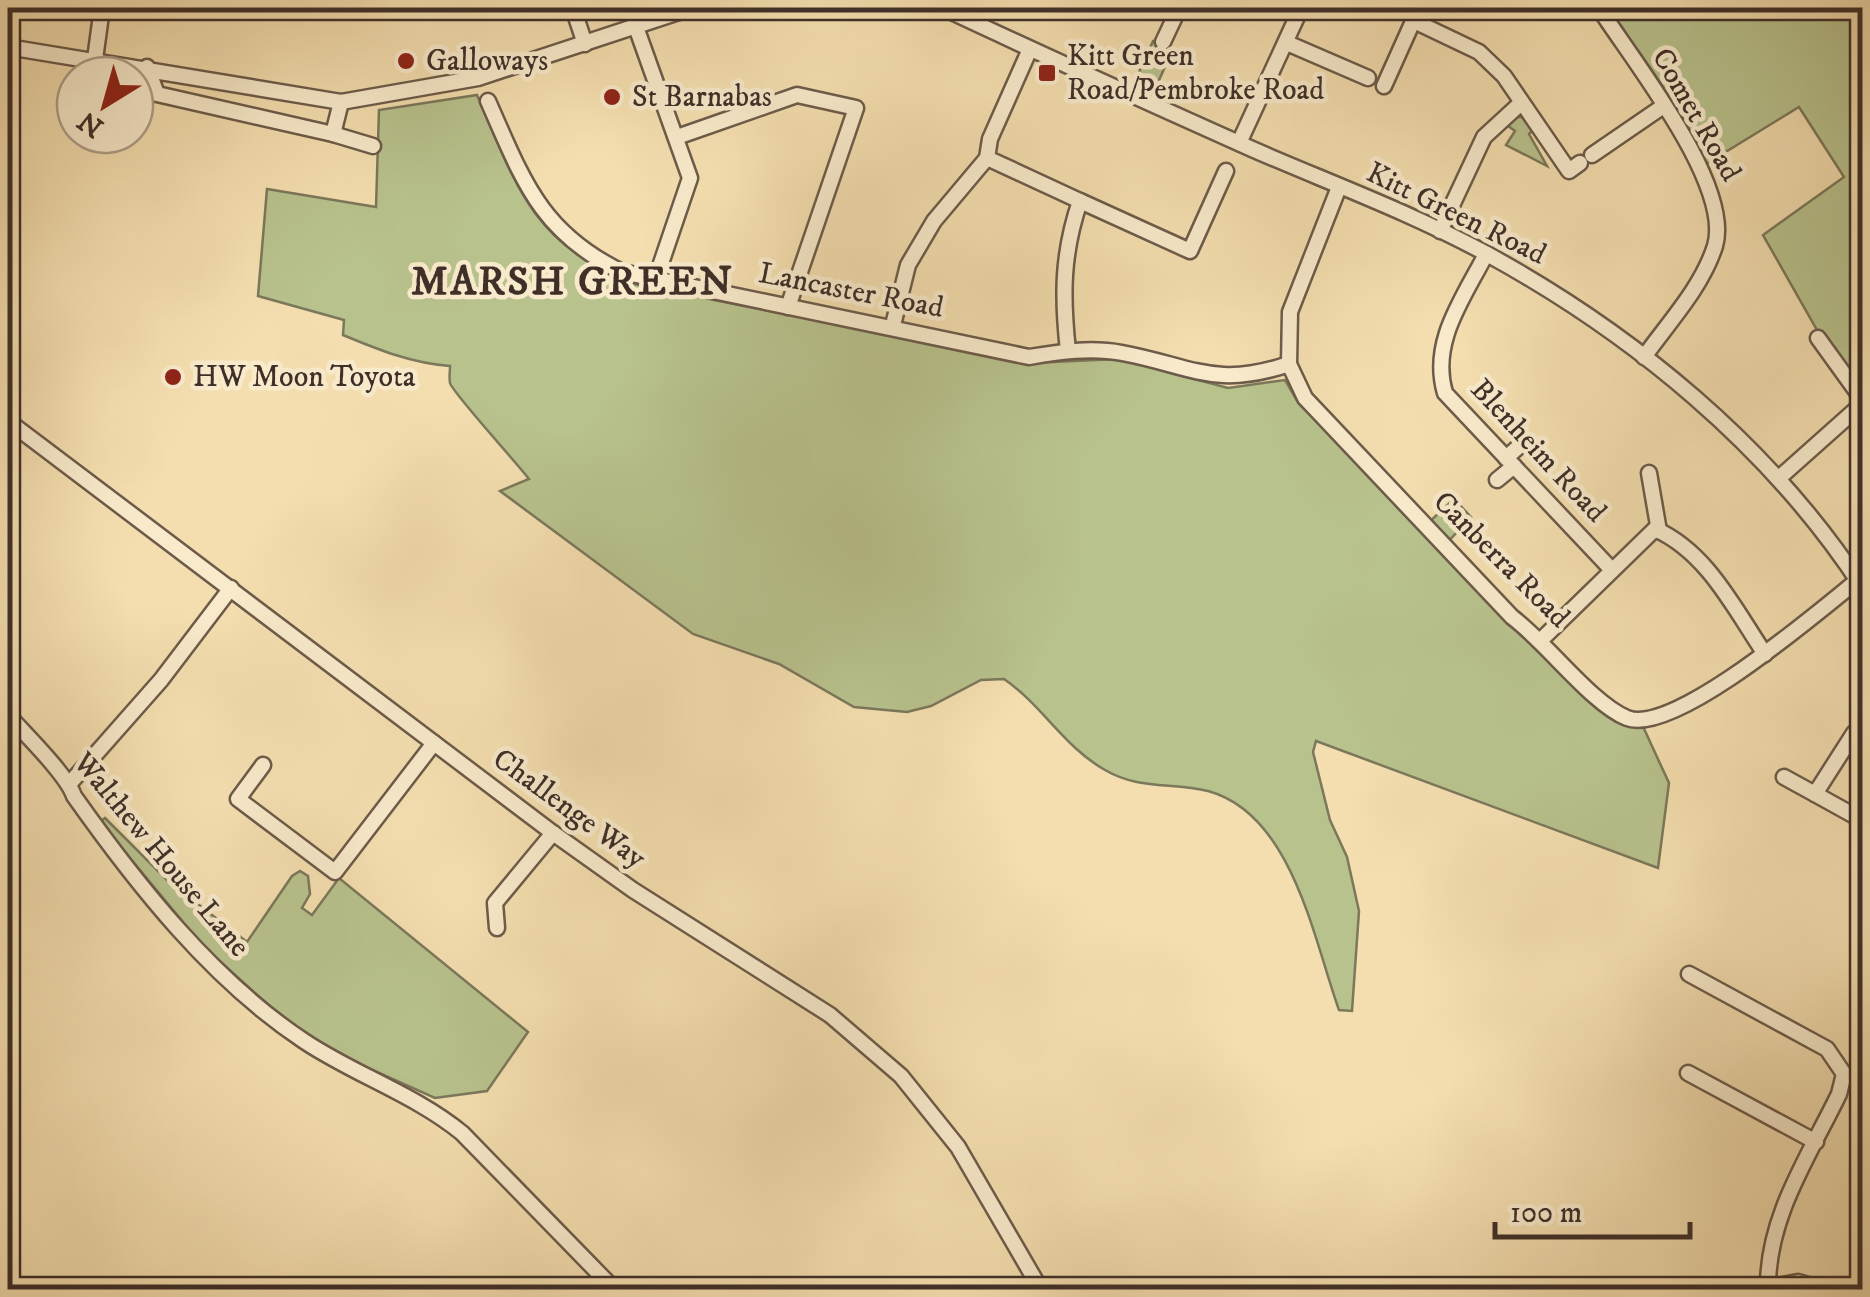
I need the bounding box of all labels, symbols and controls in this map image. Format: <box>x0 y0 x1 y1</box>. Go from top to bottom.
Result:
place label: Kitt Green Road/Pembroke Road <box>1067 38 1324 109</box>
street label: Comet Road <box>1643 42 1749 188</box>
place label: Galloways <box>426 43 548 80</box>
marker: Galloways <box>395 50 417 72</box>
north arrow <box>55 55 155 155</box>
marker: Kitt Green Road/Pembroke Road <box>1036 62 1058 84</box>
place label: St Barnabas <box>632 79 772 116</box>
marker: St Barnabas <box>601 86 623 108</box>
text: N <box>71 103 111 145</box>
street label: Kitt Green Road <box>1360 155 1552 274</box>
street label: Lancaster Road <box>756 255 947 327</box>
district label: MARSH GREEN <box>411 258 735 308</box>
place label: HW Moon Toyota <box>193 359 416 396</box>
marker: HW Moon Toyota <box>162 366 184 388</box>
street label: Blenheim Road <box>1462 372 1614 530</box>
street label: Canberra Road <box>1425 484 1577 636</box>
street label: Challenge Way <box>485 741 653 877</box>
street label: Walthew House Lane <box>64 744 257 965</box>
scale bar <box>1495 1177 1690 1239</box>
text: 100 m <box>1510 1195 1582 1232</box>

